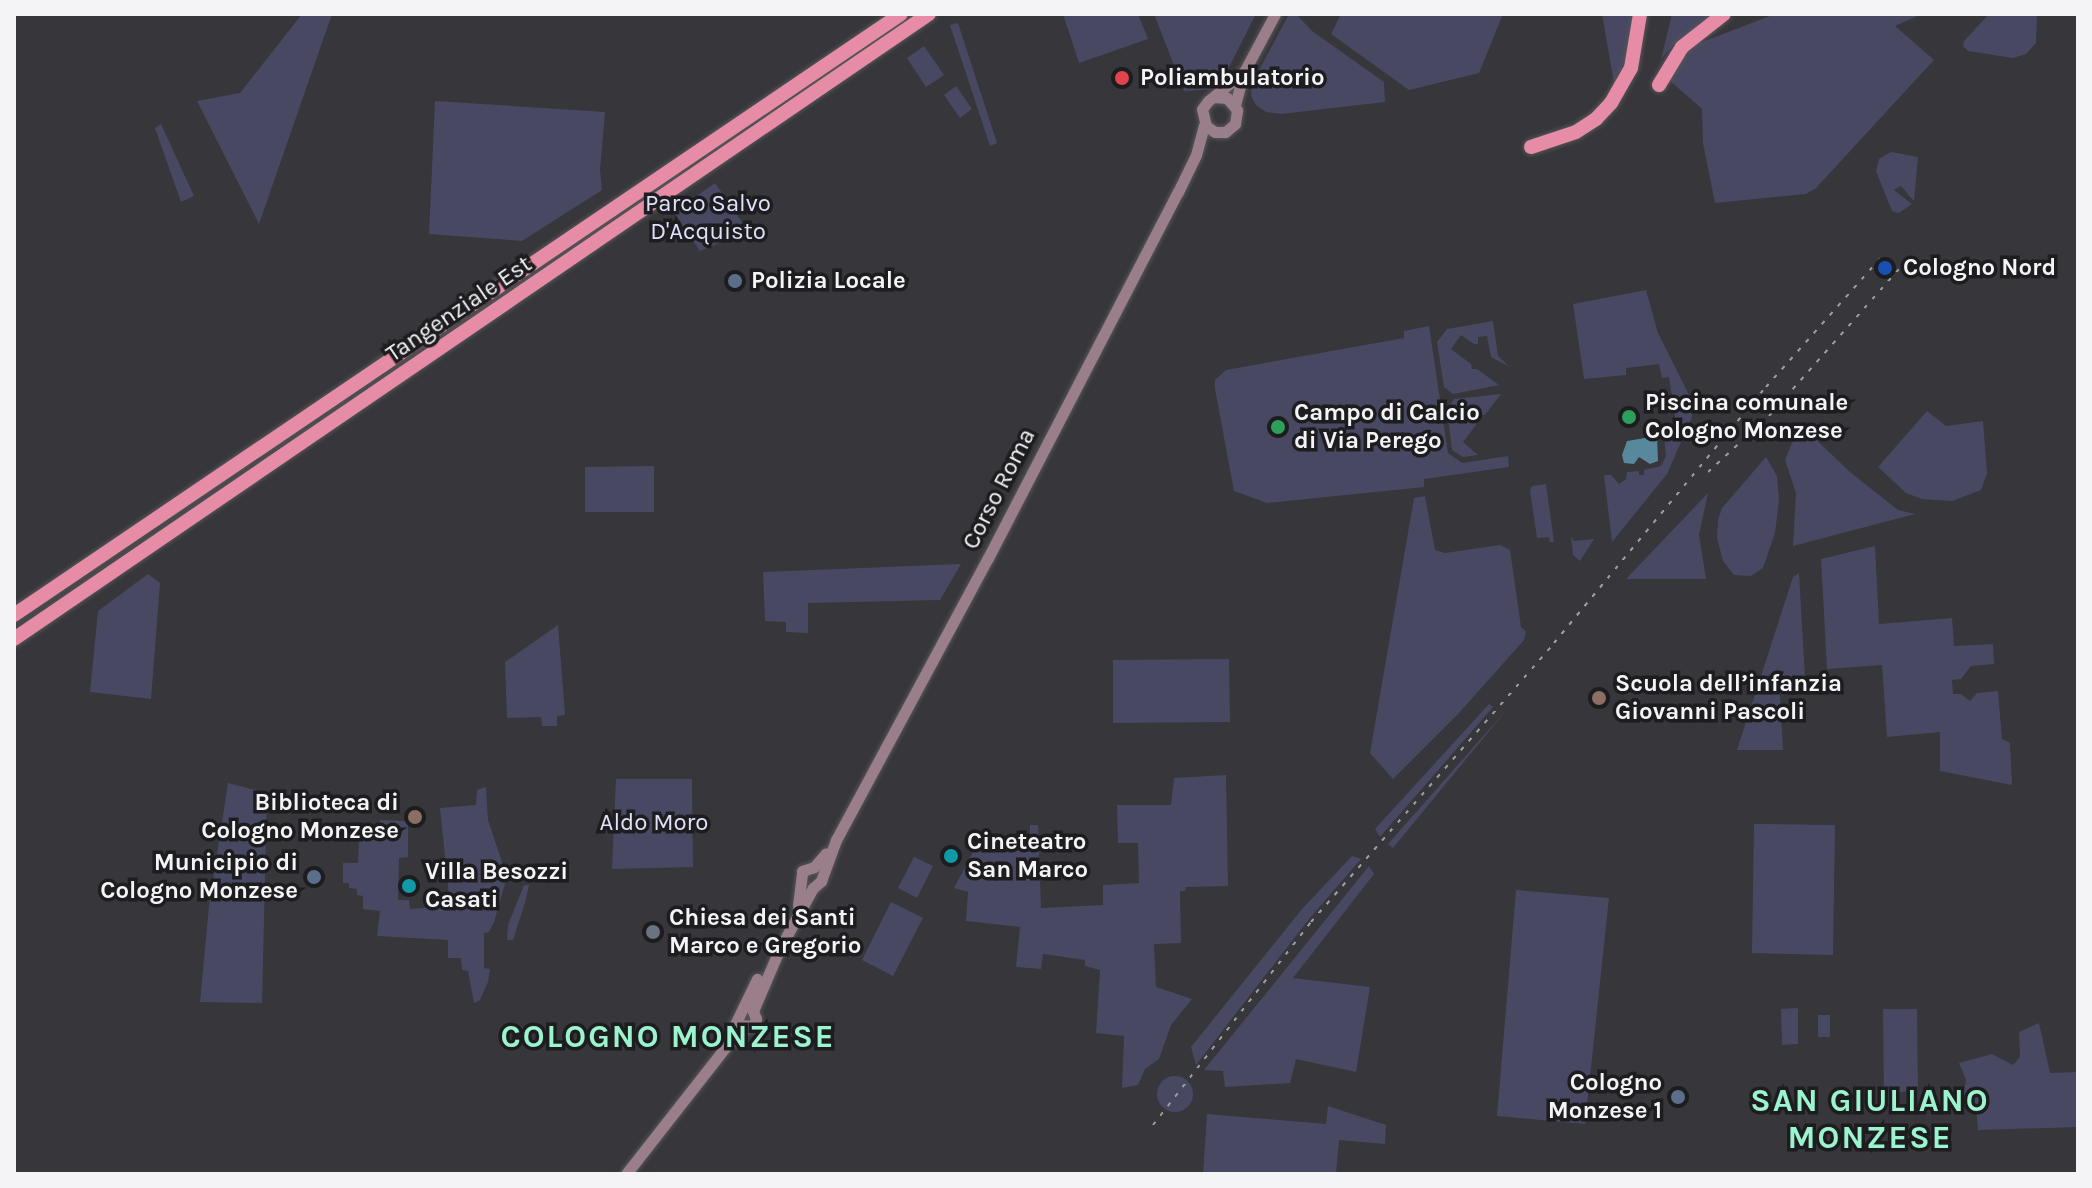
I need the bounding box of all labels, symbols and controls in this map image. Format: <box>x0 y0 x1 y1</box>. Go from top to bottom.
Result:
place label: Poliambulatorio <box>1140 64 1325 92</box>
marker: Poliambulatorio <box>1111 67 1133 89</box>
park label: Parco Salvo D'Acquisto <box>645 190 771 246</box>
street label: Tangenziale Est <box>381 250 537 368</box>
place label: Cologno Nord <box>1903 254 2056 282</box>
marker: Cologno Nord <box>1874 257 1896 279</box>
place label: Polizia Locale <box>751 267 906 295</box>
marker: Polizia Locale <box>726 272 744 290</box>
place label: Piscina comunale Cologno Monzese <box>1645 389 1848 445</box>
place label: Campo di Calcio di Via Perego <box>1294 399 1480 455</box>
marker: Piscina comunale Cologno Monzese <box>1620 408 1638 426</box>
marker: Campo di Calcio di Via Perego <box>1269 418 1287 436</box>
street label: Corso Roma <box>956 424 1042 554</box>
place label: Scuola dell’infanzia Giovanni Pascoli <box>1615 670 1842 726</box>
marker: Scuola dell’infanzia Giovanni Pascoli <box>1590 689 1608 707</box>
place label: Biblioteca di Cologno Monzese <box>201 789 399 845</box>
marker: Biblioteca di Cologno Monzese <box>406 808 424 826</box>
park label: Aldo Moro <box>600 809 708 837</box>
place label: Cineteatro San Marco <box>967 828 1088 884</box>
marker: Cineteatro San Marco <box>942 847 960 865</box>
place label: Municipio di Cologno Monzese <box>100 849 298 905</box>
place label: Villa Besozzi Casati <box>425 858 568 914</box>
marker: Municipio di Cologno Monzese <box>305 868 323 886</box>
marker: Villa Besozzi Casati <box>400 877 418 895</box>
place label: Chiesa dei Santi Marco e Gregorio <box>669 904 861 960</box>
marker: Chiesa dei Santi Marco e Gregorio <box>644 923 662 941</box>
district label: COLOGNO MONZESE <box>500 1018 836 1056</box>
place label: Cologno Monzese 1 <box>1548 1069 1662 1125</box>
district label: SAN GIULIANO MONZESE <box>1750 1083 1990 1158</box>
marker: Cologno Monzese 1 <box>1669 1088 1687 1106</box>

